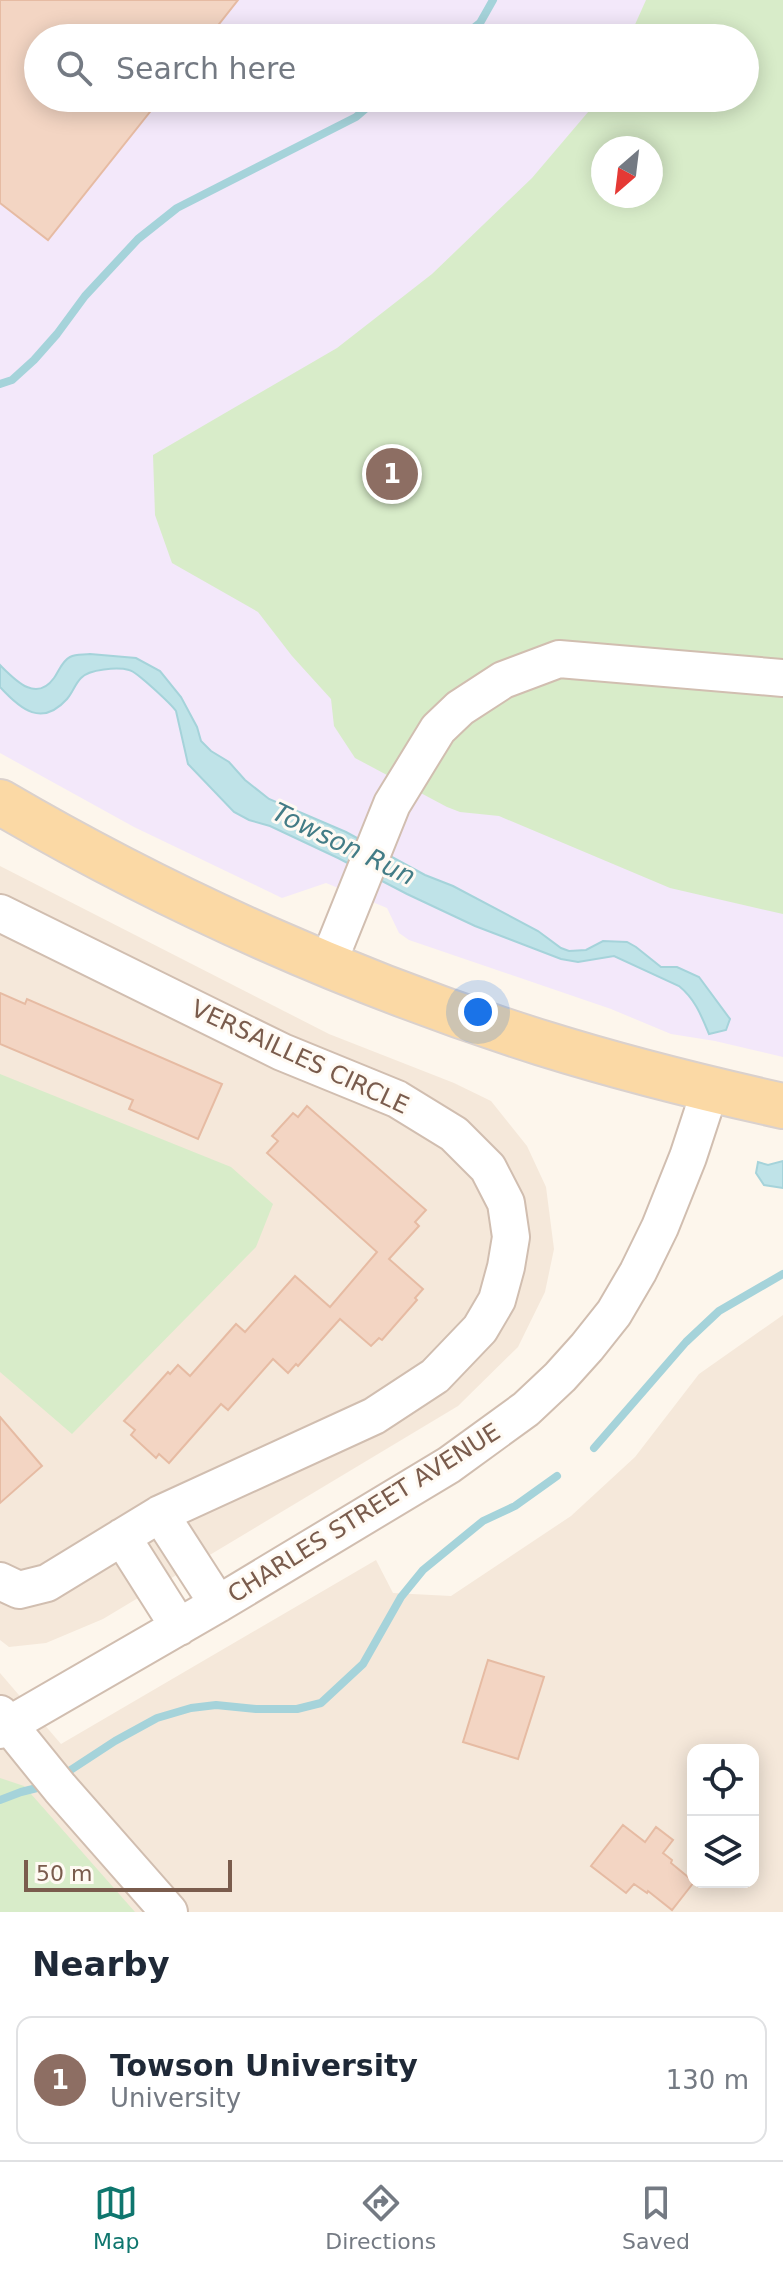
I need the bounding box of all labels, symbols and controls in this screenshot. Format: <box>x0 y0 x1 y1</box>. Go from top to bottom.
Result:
search box <box>24 24 759 112</box>
icon: search <box>52 46 96 90</box>
text: Search here <box>116 51 296 86</box>
north arrow <box>591 136 663 208</box>
pin: 1 <box>366 444 418 504</box>
water label: Towson Run <box>268 797 420 891</box>
your location <box>458 992 498 1032</box>
street label: VERSAILLES CIRCLE <box>187 994 413 1120</box>
street label: CHARLES STREET AVENUE <box>223 1417 505 1609</box>
map controls <box>687 1744 759 1888</box>
button: locate <box>687 1744 759 1816</box>
button: layers <box>687 1816 759 1888</box>
scale bar <box>24 1856 232 1892</box>
text: 50 m <box>36 1861 92 1886</box>
text: Nearby <box>32 1944 170 1984</box>
text: Towson University <box>110 2048 418 2083</box>
text: 1 <box>51 2065 69 2095</box>
text: 130 m <box>666 2065 749 2095</box>
text: University <box>110 2083 241 2113</box>
tab: Map <box>93 2181 139 2254</box>
tab: Directions <box>325 2181 436 2254</box>
tab: Saved <box>622 2181 690 2254</box>

